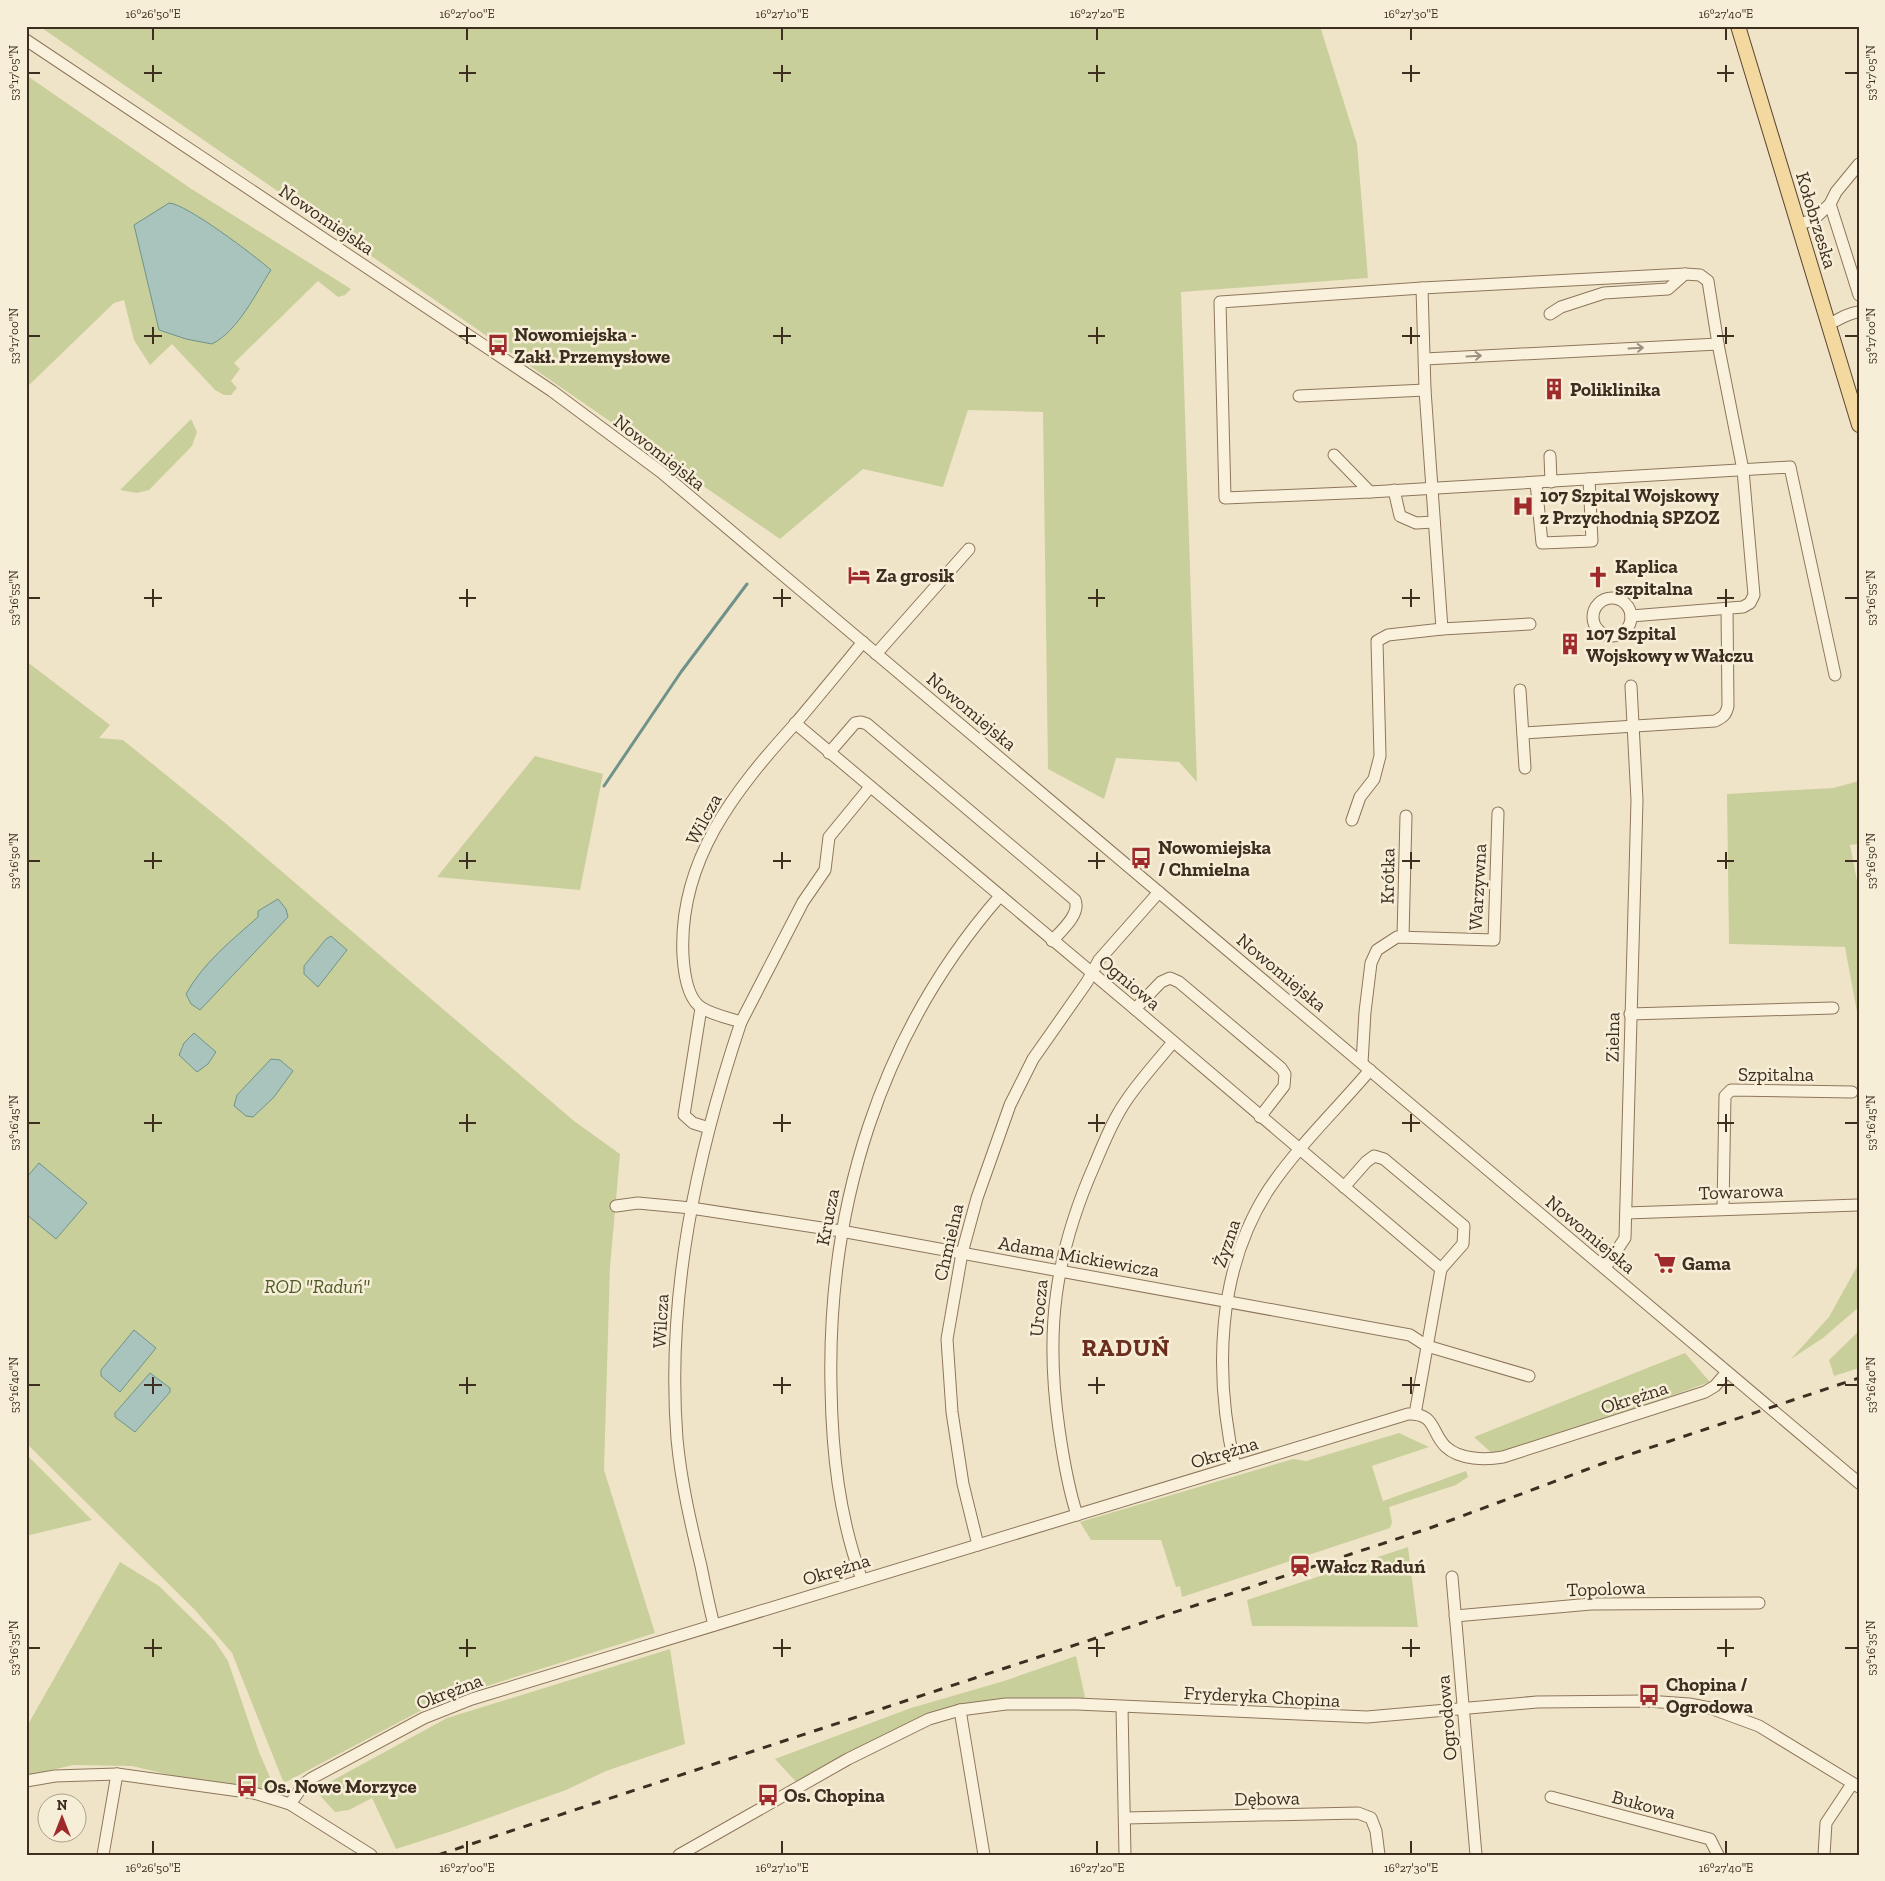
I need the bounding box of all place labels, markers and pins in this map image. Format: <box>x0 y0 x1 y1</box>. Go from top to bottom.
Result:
place label: Nowomiejska - Zakł. Przemysłowe <box>514 323 670 368</box>
bus stop icon: Nowomiejska - Zakł. Przemysłowe <box>485 332 511 358</box>
building icon: Poliklinika <box>1541 376 1567 402</box>
place label: Poliklinika <box>1570 378 1661 401</box>
place label: 107 Szpital Wojskowy z Przychodnią SPZOZ <box>1540 484 1720 529</box>
hospital icon: 107 Szpital Wojskowy z Przychodnią SPZOZ <box>1510 493 1536 519</box>
place label: Kaplica szpitalna <box>1615 555 1693 600</box>
hotel icon: Za grosik <box>846 562 872 588</box>
place label: Za grosik <box>876 564 955 587</box>
church icon: Kaplica szpitalna <box>1585 564 1611 590</box>
place label: 107 Szpital Wojskowy w Wałczu <box>1586 622 1754 667</box>
building icon: 107 Szpital Wojskowy w Wałczu <box>1557 631 1583 657</box>
place label: Nowomiejska / Chmielna <box>1158 836 1272 881</box>
bus stop icon: Nowomiejska / Chmielna <box>1128 845 1154 871</box>
supermarket icon: Gama <box>1652 1250 1678 1276</box>
place label: Gama <box>1682 1252 1731 1275</box>
station icon: Wałcz Raduń <box>1287 1553 1313 1579</box>
place label: Wałcz Raduń <box>1316 1555 1426 1578</box>
place label: Chopina / Ogrodowa <box>1666 1673 1754 1718</box>
bus stop icon: Chopina / Ogrodowa <box>1636 1682 1662 1708</box>
bus stop icon: Os. Nowe Morzyce <box>234 1773 260 1799</box>
place label: Os. Nowe Morzyce <box>264 1775 417 1798</box>
bus stop icon: Os. Chopina <box>755 1782 781 1808</box>
place label: Os. Chopina <box>784 1784 885 1807</box>

